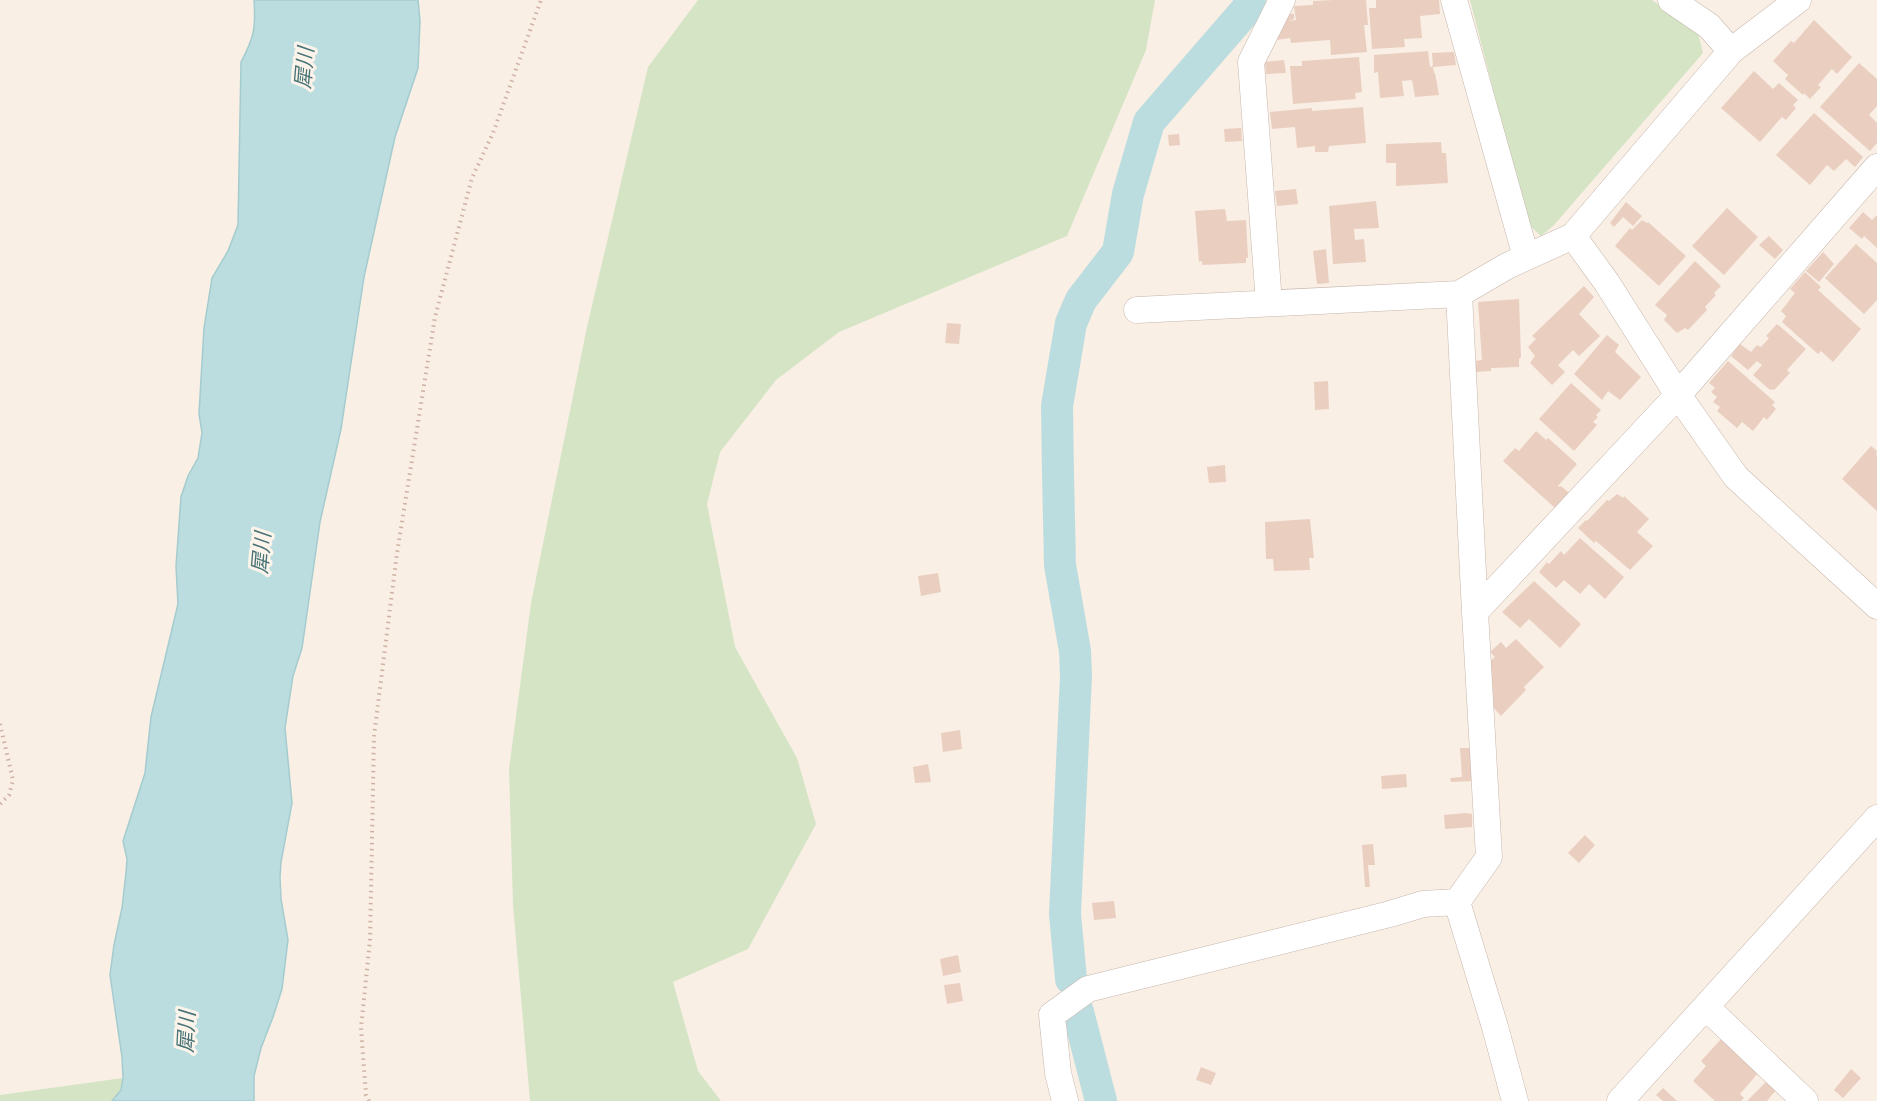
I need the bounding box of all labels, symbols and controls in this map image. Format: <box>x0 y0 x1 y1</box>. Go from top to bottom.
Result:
water label: 犀川 <box>290 44 318 90</box>
water label: 犀川 <box>247 529 275 575</box>
water label: 犀川 <box>172 1008 200 1054</box>

